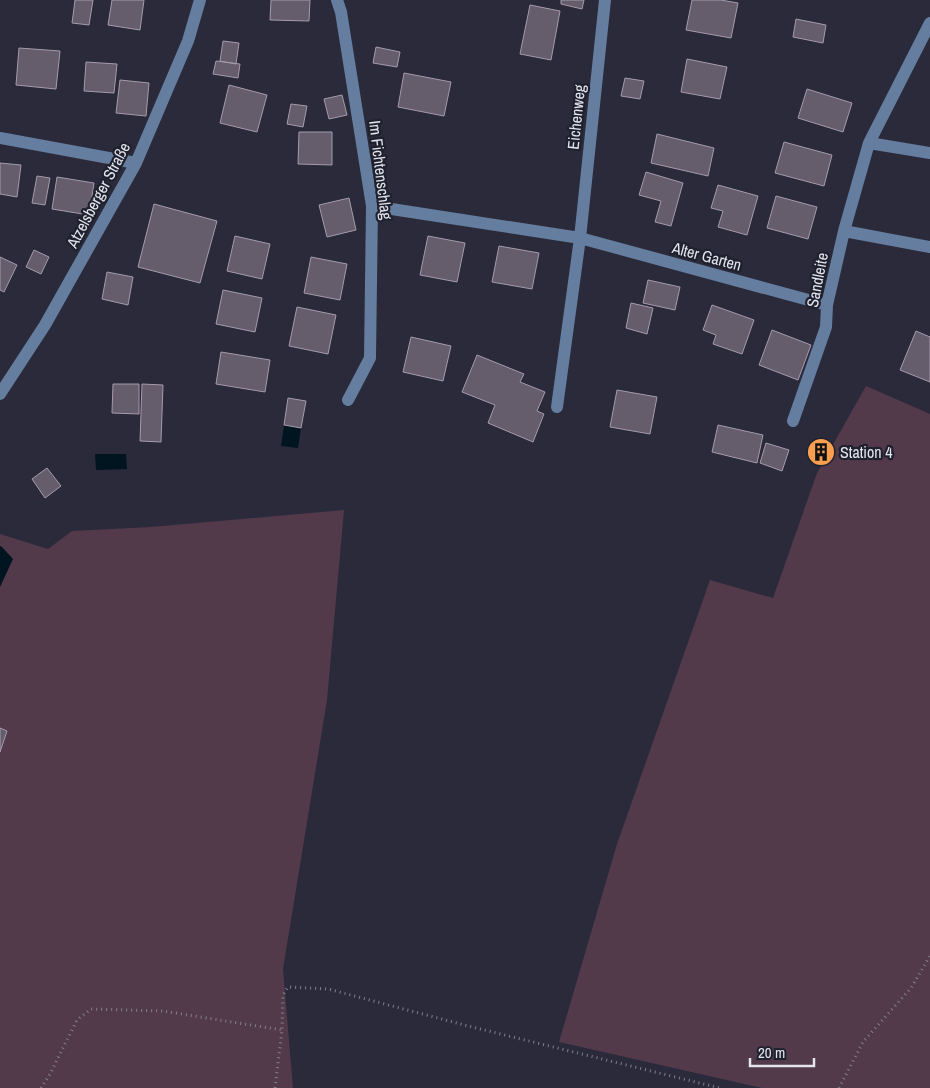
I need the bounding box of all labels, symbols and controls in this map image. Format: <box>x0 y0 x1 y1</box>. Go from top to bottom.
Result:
street label: Eichenweg <box>562 83 590 150</box>
street label: Im Fichtenschlag <box>364 119 398 222</box>
street label: Atzelsberger Straße <box>60 138 135 253</box>
street label: Alter Garten <box>669 236 744 276</box>
street label: Sandleite <box>801 251 833 309</box>
building icon: Station 4 <box>806 437 836 467</box>
place label: Station 4 <box>840 441 893 463</box>
scale bar <box>750 1036 814 1068</box>
text: 20 m <box>758 1042 785 1063</box>

